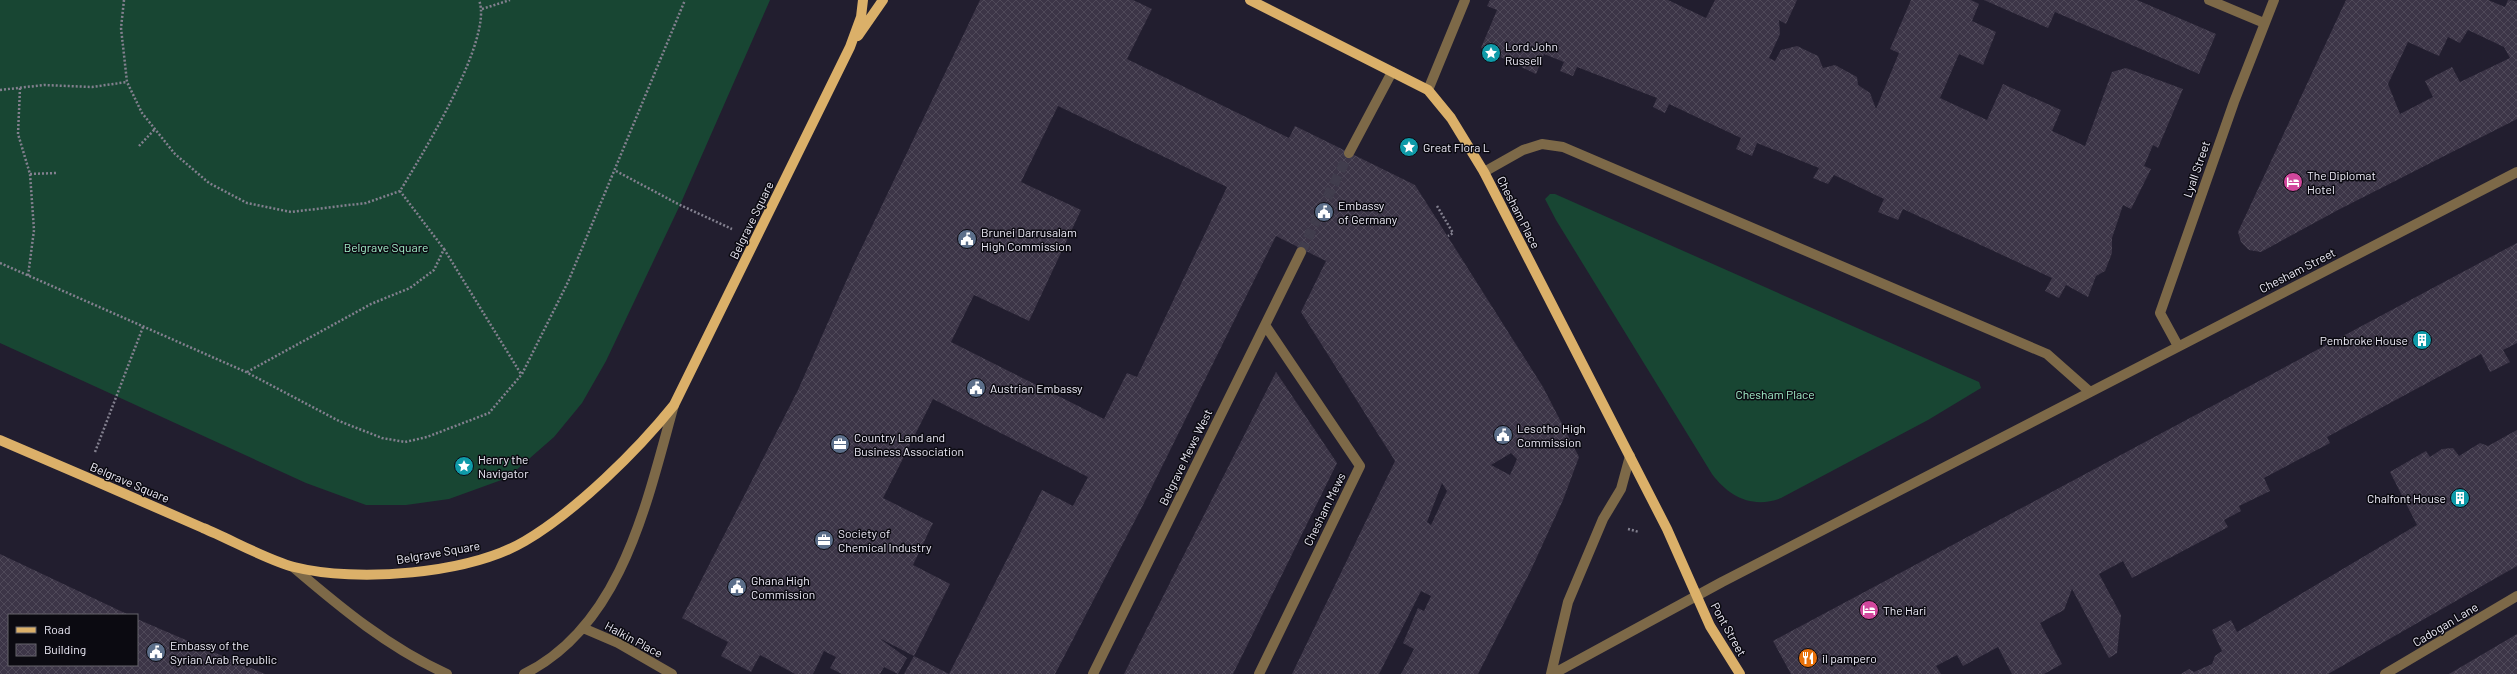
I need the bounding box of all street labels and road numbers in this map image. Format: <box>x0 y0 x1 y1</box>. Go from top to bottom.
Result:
street label: Lyall Street <box>2180 139 2212 199</box>
street label: Chesham Place <box>1495 174 1543 250</box>
street label: Belgrave Square <box>726 179 776 261</box>
street label: Chesham Street <box>2257 245 2337 295</box>
street label: Belgrave Mews West <box>1156 407 1214 507</box>
street label: Belgrave Square <box>88 459 172 505</box>
street label: Chesham Mews <box>1300 470 1348 548</box>
street label: Belgrave Square <box>395 538 481 566</box>
street label: Cadogan Lane <box>2410 599 2480 649</box>
street label: Pont Street <box>1708 600 1750 658</box>
street label: Halkin Place <box>603 618 665 660</box>

